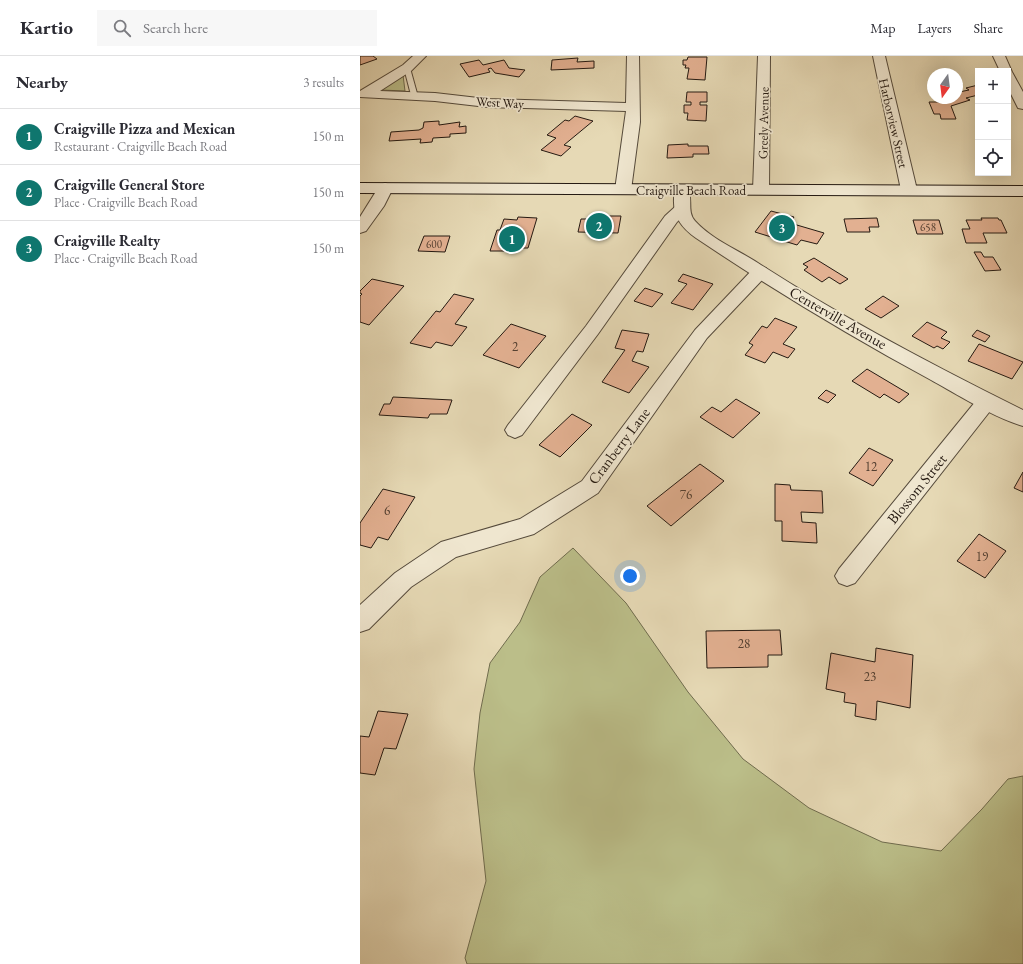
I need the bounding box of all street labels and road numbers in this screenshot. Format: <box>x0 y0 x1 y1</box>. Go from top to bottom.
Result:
street label: Harborview Street <box>875 77 912 170</box>
street label: Greely Avenue <box>754 87 773 159</box>
street label: West Way <box>476 93 525 112</box>
street label: Craigville Beach Road <box>636 182 746 199</box>
street label: Centerville Avenue <box>786 282 890 353</box>
street label: Cranberry Lane <box>584 403 654 488</box>
street label: Blossom Street <box>883 450 951 528</box>

